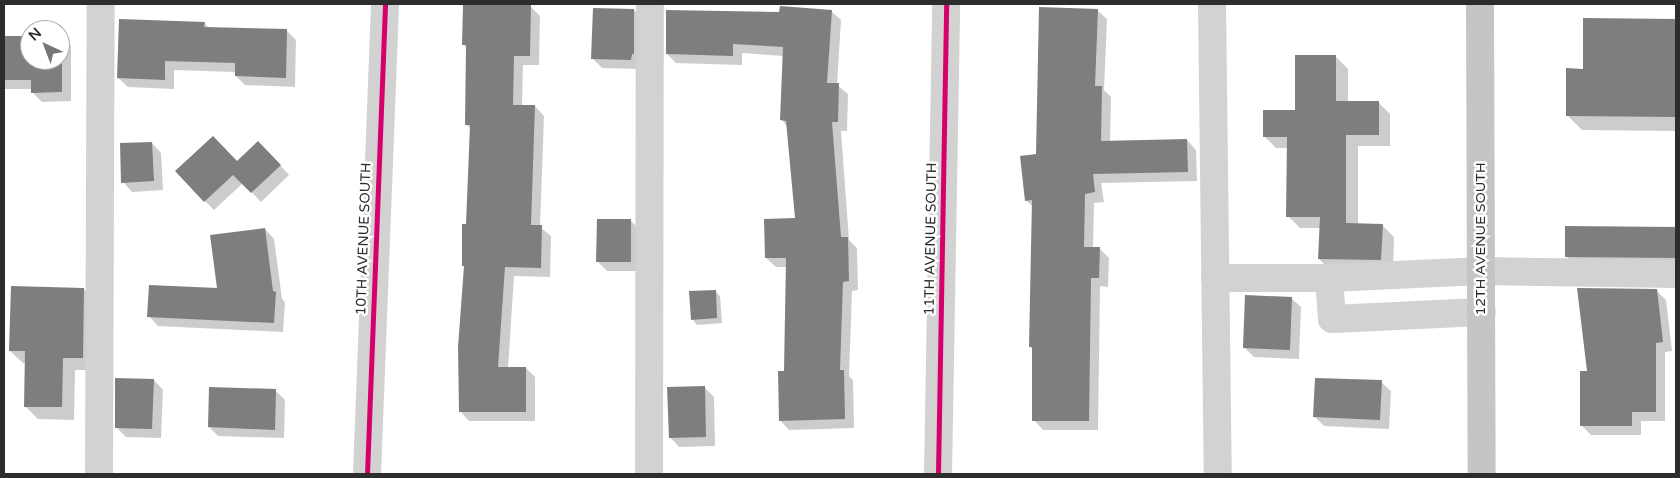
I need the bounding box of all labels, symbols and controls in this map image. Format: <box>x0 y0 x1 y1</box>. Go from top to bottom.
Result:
north arrow <box>20 20 70 70</box>
text: N <box>25 24 45 44</box>
street label: 10TH AVENUE SOUTH <box>353 162 375 316</box>
street label: 11TH AVENUE SOUTH <box>921 162 941 316</box>
street label: 12TH AVENUE SOUTH <box>1473 163 1489 315</box>

